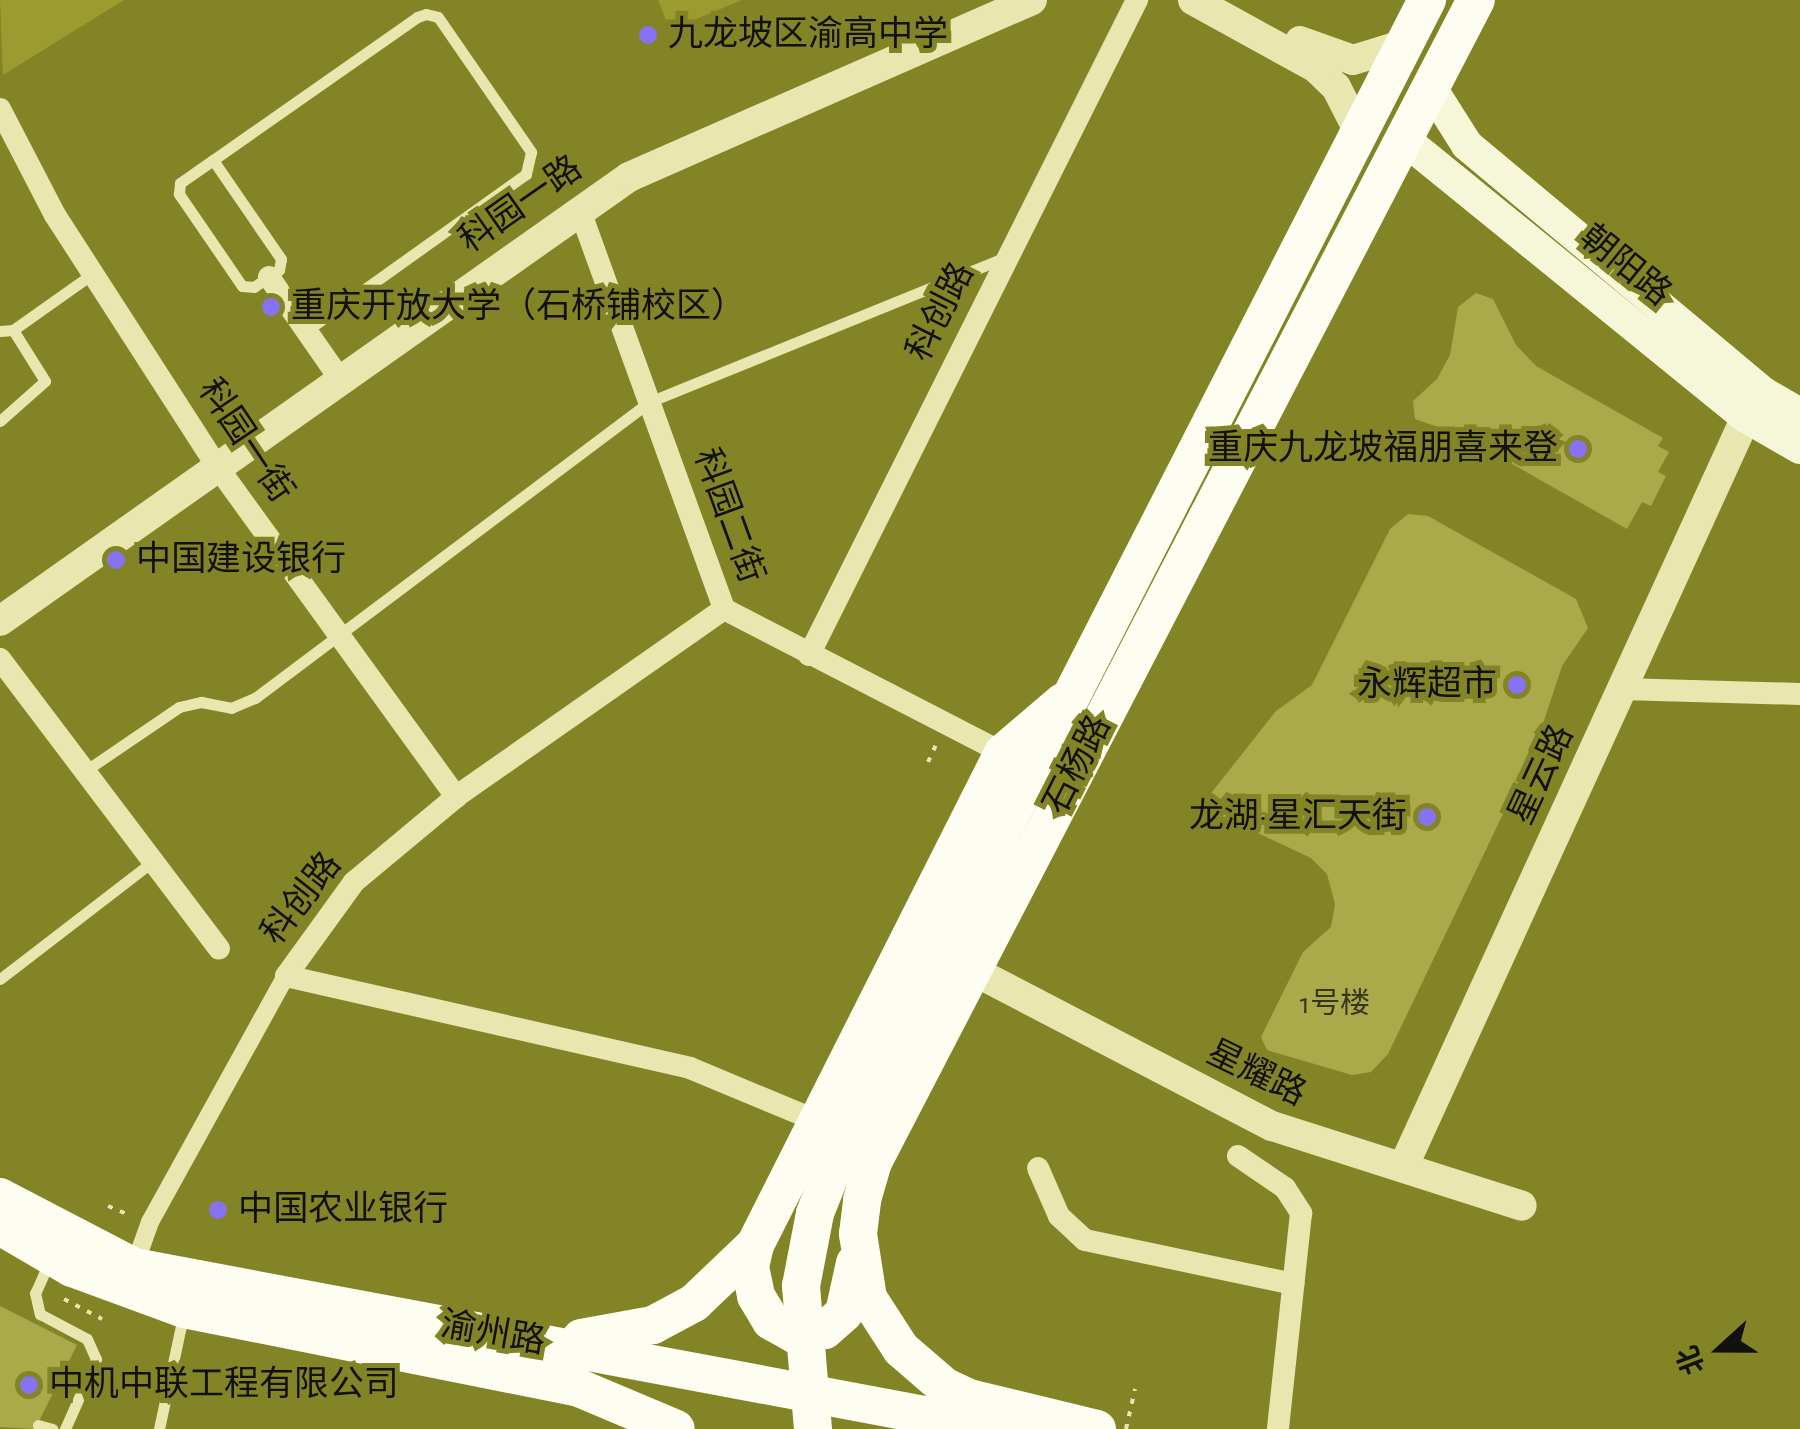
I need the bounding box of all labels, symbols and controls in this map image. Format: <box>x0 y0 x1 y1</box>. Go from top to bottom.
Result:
place label: 九龙坡区渝高中学 <box>668 14 948 56</box>
marker: 九龙坡区渝高中学 <box>637 24 659 46</box>
street label: 科园一路 <box>452 148 590 262</box>
street label: 朝阳路 <box>1571 217 1679 315</box>
street label: 科创路 <box>898 256 984 368</box>
place label: 重庆开放大学（石桥铺校区） <box>291 286 746 328</box>
marker: 重庆开放大学（石桥铺校区） <box>260 296 282 318</box>
street label: 科园一街 <box>188 371 302 511</box>
place label: 重庆九龙坡福朋喜来登 <box>1208 428 1558 470</box>
marker: 重庆九龙坡福朋喜来登 <box>1567 438 1589 460</box>
street label: 科园二街 <box>684 443 772 589</box>
place label: 中国建设银行 <box>136 539 346 581</box>
marker: 中国建设银行 <box>105 549 127 571</box>
place label: 永辉超市 <box>1357 664 1497 706</box>
marker: 永辉超市 <box>1506 674 1528 696</box>
street label: 石杨路 <box>1035 709 1121 821</box>
street label: 星云路 <box>1501 719 1583 831</box>
place label: 龙湖·星汇天街 <box>1189 796 1407 838</box>
marker: 龙湖·星汇天街 <box>1416 806 1438 828</box>
street label: 科创路 <box>253 845 351 953</box>
house number: 1号楼 <box>1300 986 1370 1022</box>
street label: 星耀路 <box>1200 1032 1312 1116</box>
place label: 中国农业银行 <box>238 1189 448 1231</box>
marker: 中国农业银行 <box>207 1199 229 1221</box>
north arrow <box>1670 1299 1770 1399</box>
street label: 渝州路 <box>438 1304 548 1364</box>
text: 北 <box>1674 1342 1710 1378</box>
place label: 中机中联工程有限公司 <box>49 1364 399 1406</box>
marker: 中机中联工程有限公司 <box>18 1374 40 1396</box>

